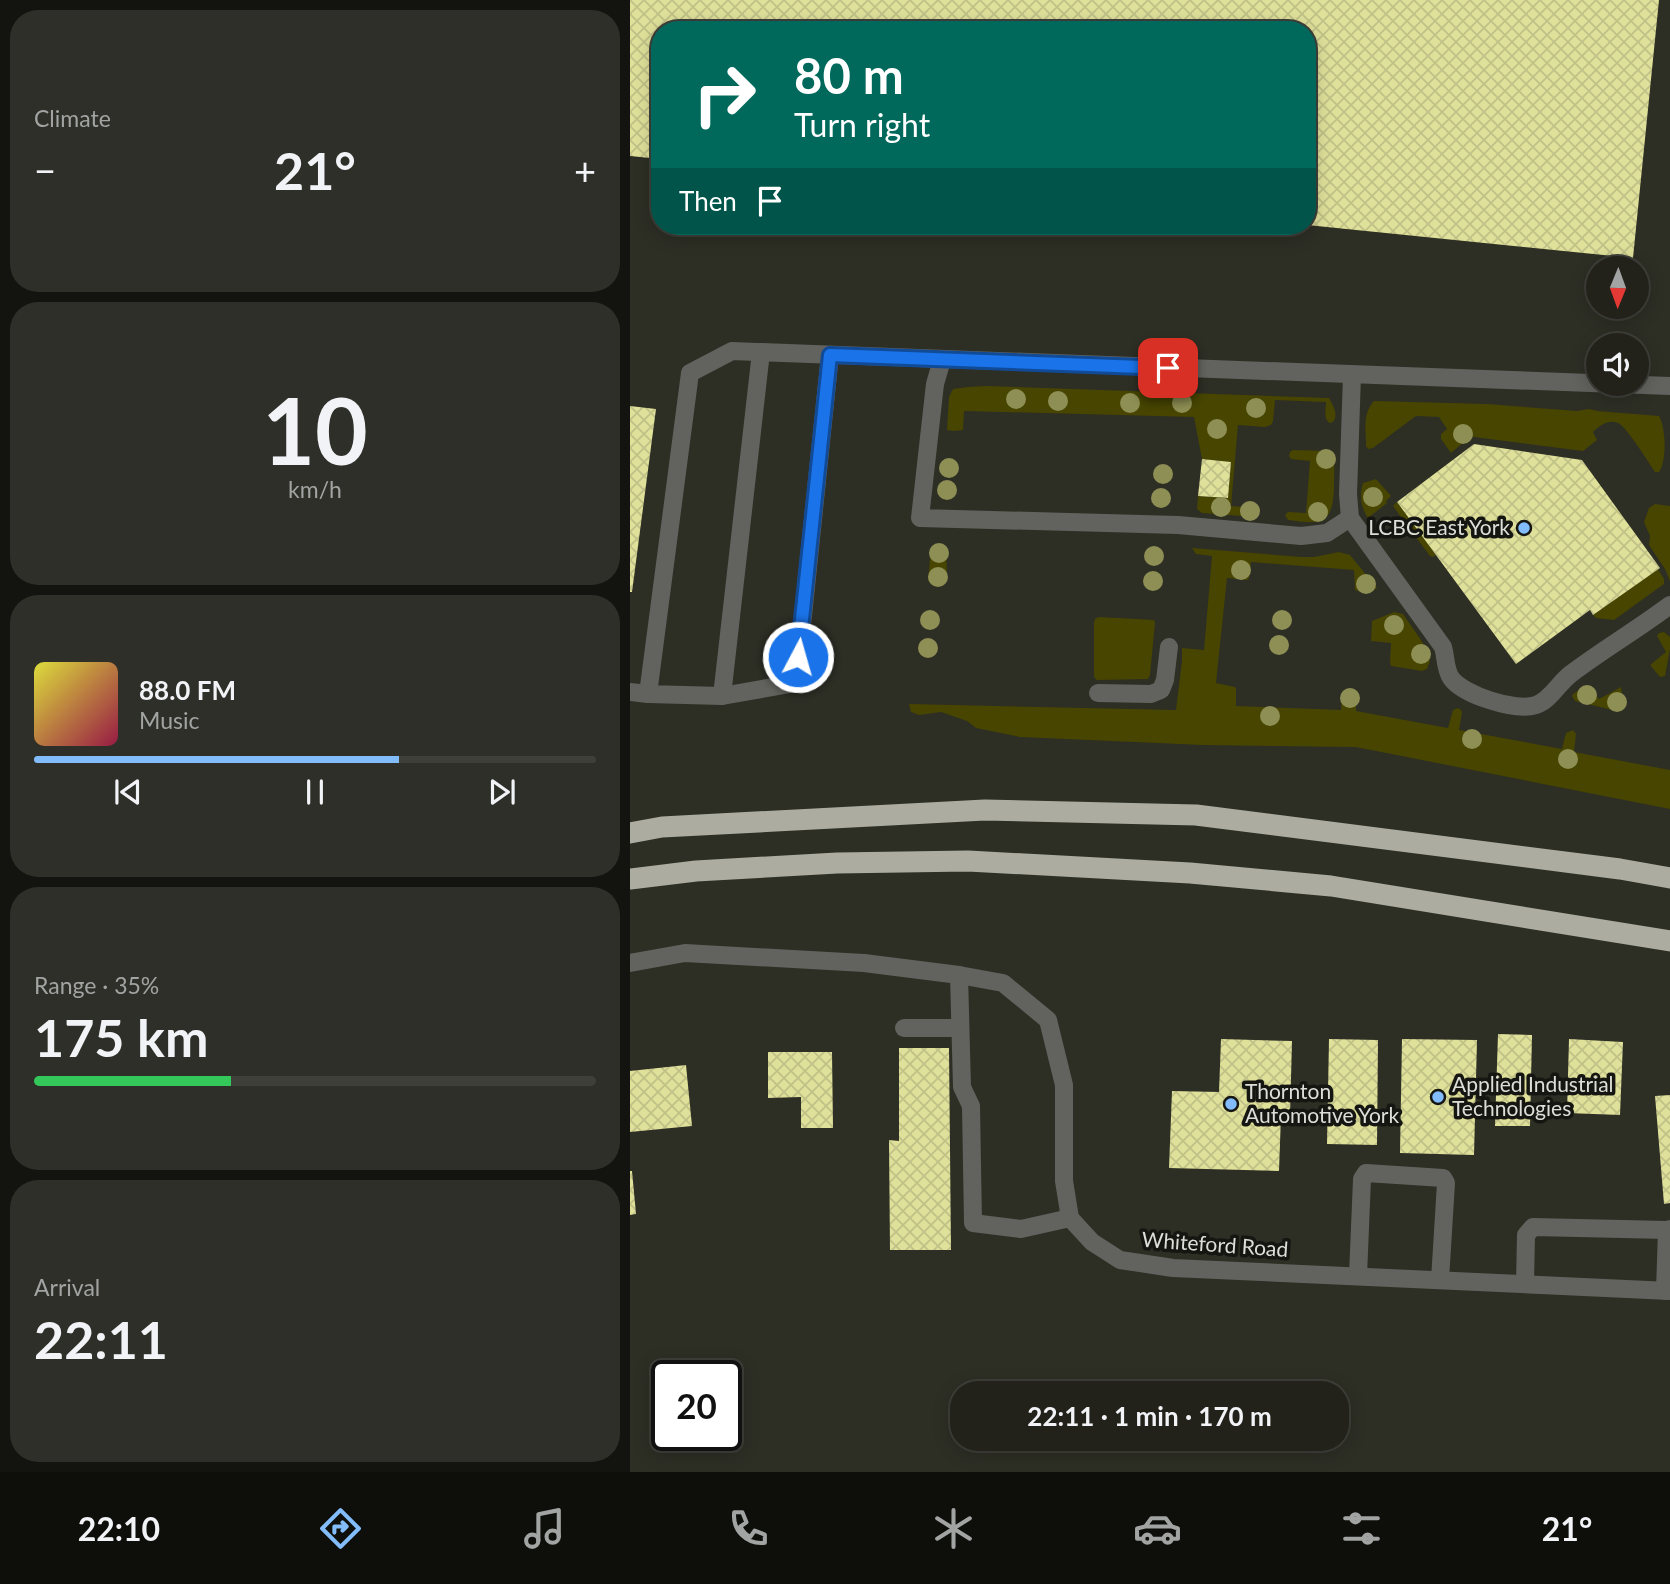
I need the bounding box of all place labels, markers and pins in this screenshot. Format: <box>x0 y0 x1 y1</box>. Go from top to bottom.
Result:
pin <box>1138 338 1198 398</box>
place label: LCBC East York <box>1368 514 1510 539</box>
marker: LCBC East York <box>1516 520 1532 536</box>
place label: Applied Industrial Technologies <box>1452 1071 1614 1120</box>
place label: Thornton Automotive York <box>1245 1078 1400 1127</box>
marker: Applied Industrial Technologies <box>1430 1089 1446 1105</box>
marker: Thornton Automotive York <box>1223 1096 1239 1112</box>

